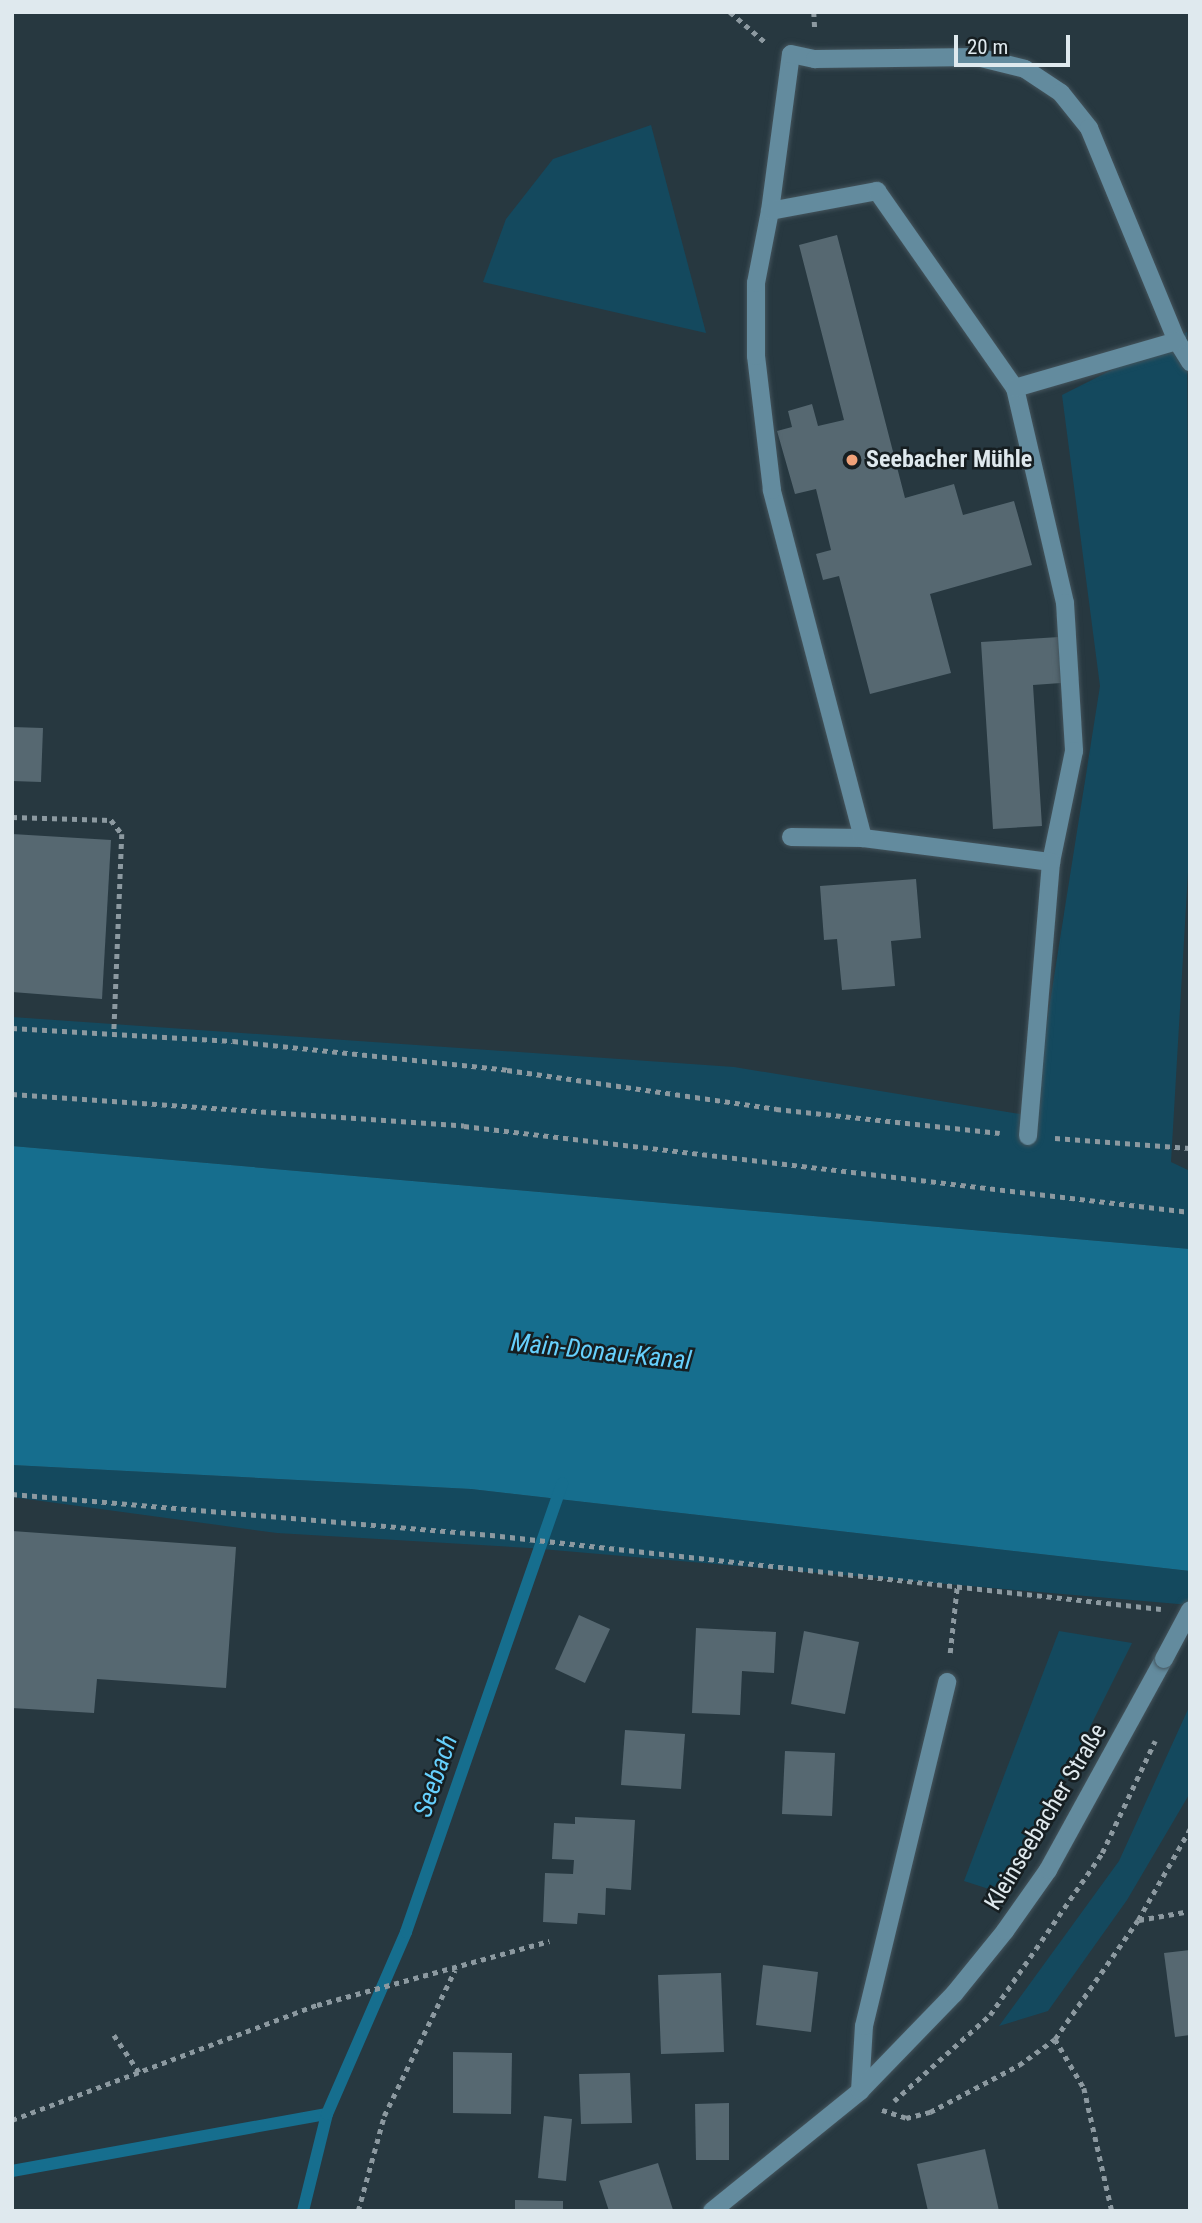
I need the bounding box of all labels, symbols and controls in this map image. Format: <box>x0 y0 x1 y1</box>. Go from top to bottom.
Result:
scale bar <box>957 21 1072 65</box>
text: 20 m <box>967 35 1008 59</box>
place label: Seebacher Mühle <box>866 446 1032 474</box>
marker: Seebacher Mühle <box>844 452 860 468</box>
water label: Main-Donau-Kanal <box>509 1327 693 1377</box>
street label: Kleinseebacher Straße <box>979 1719 1113 1915</box>
water label: Seebach <box>407 1731 465 1821</box>

